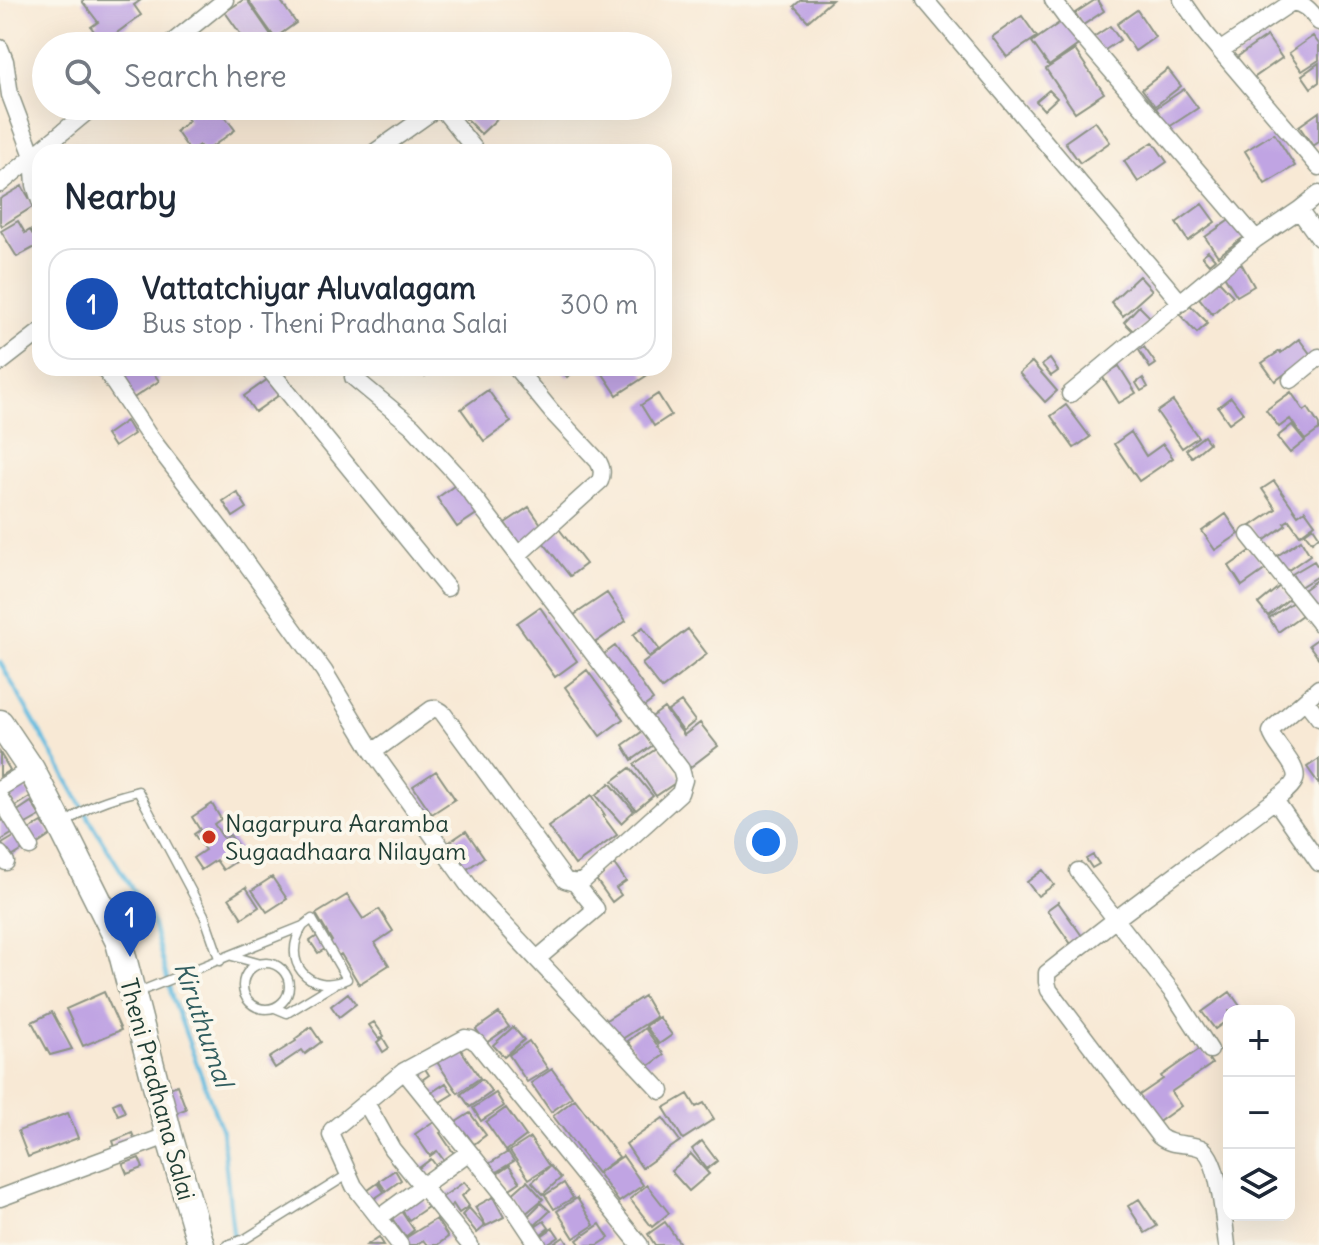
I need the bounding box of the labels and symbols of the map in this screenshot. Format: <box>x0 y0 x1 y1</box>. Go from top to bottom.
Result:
place label: Nagarpura Aaramba Sugaadhaara Nilayam <box>225 808 466 866</box>
your location <box>746 822 786 862</box>
marker: Nagarpura Aaramba Sugaadhaara Nilayam <box>200 828 218 846</box>
pin: 1 <box>104 891 156 957</box>
water label: Kiruthumal <box>167 957 242 1094</box>
street label: Theni Pradhana Salai <box>114 975 202 1203</box>

